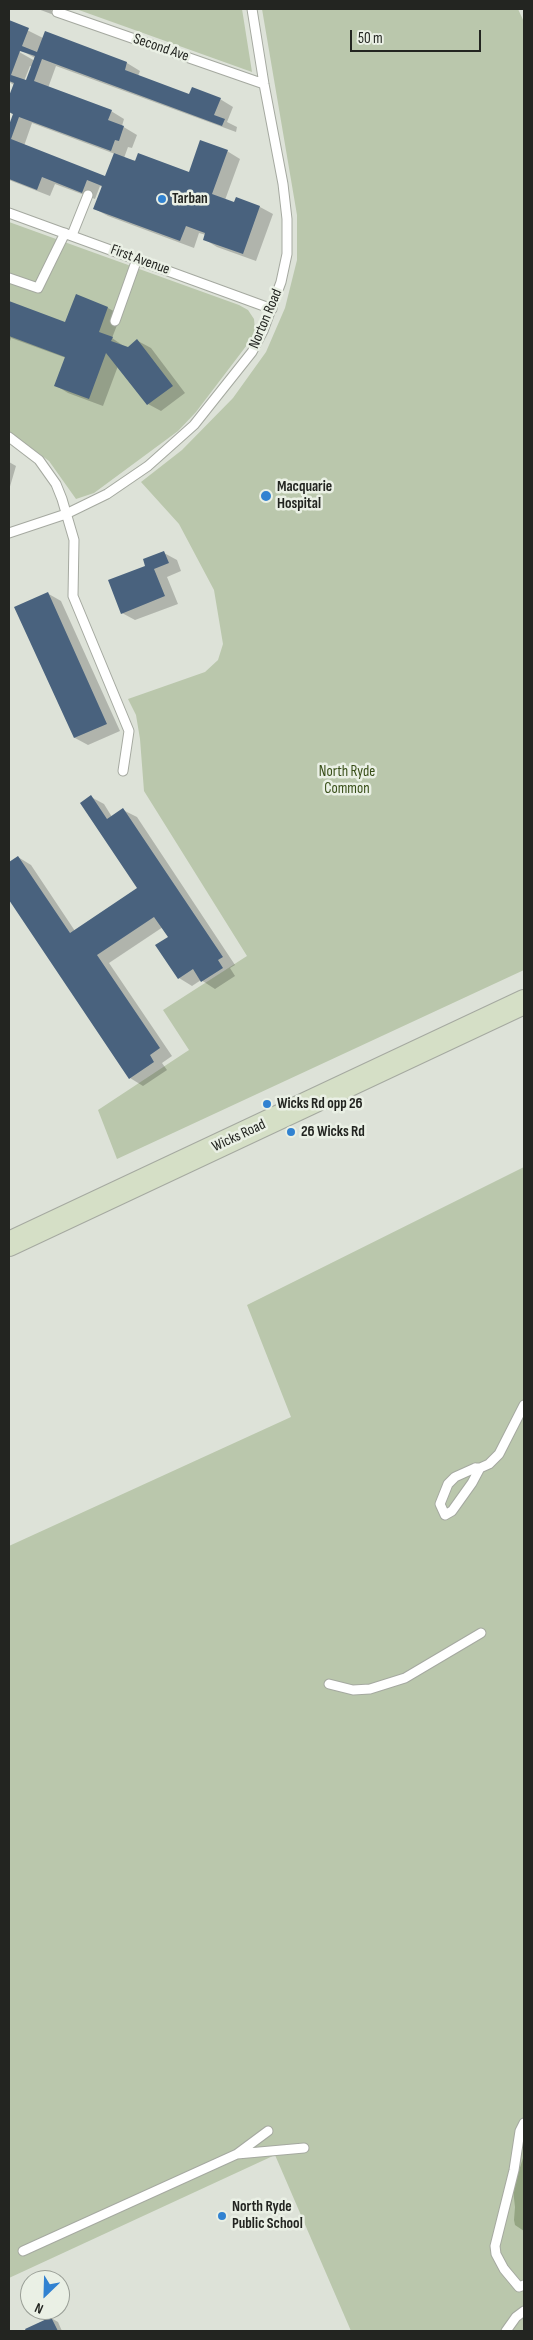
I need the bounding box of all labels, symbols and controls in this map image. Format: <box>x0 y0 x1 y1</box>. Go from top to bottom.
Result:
scale bar <box>353 20 484 52</box>
text: 50 m <box>358 29 383 48</box>
street label: Second Ave <box>131 30 191 66</box>
place label: Tarban <box>172 190 208 208</box>
marker: Tarban <box>156 193 168 205</box>
street label: First Avenue <box>108 241 172 279</box>
street label: Norton Road <box>245 287 287 351</box>
place label: Macquarie Hospital <box>277 478 332 513</box>
marker: Macquarie Hospital <box>259 489 273 503</box>
park label: North Ryde Common <box>319 763 375 798</box>
place label: Wicks Rd opp 26 <box>277 1095 363 1113</box>
marker: Wicks Rd opp 26 <box>261 1098 273 1110</box>
street label: Wicks Road <box>209 1116 269 1156</box>
place label: 26 Wicks Rd <box>301 1123 365 1141</box>
marker: 26 Wicks Rd <box>285 1126 297 1138</box>
place label: North Ryde Public School <box>232 2198 303 2233</box>
marker: North Ryde Public School <box>216 2210 228 2222</box>
north arrow <box>20 2270 70 2320</box>
text: N <box>32 2299 46 2318</box>

